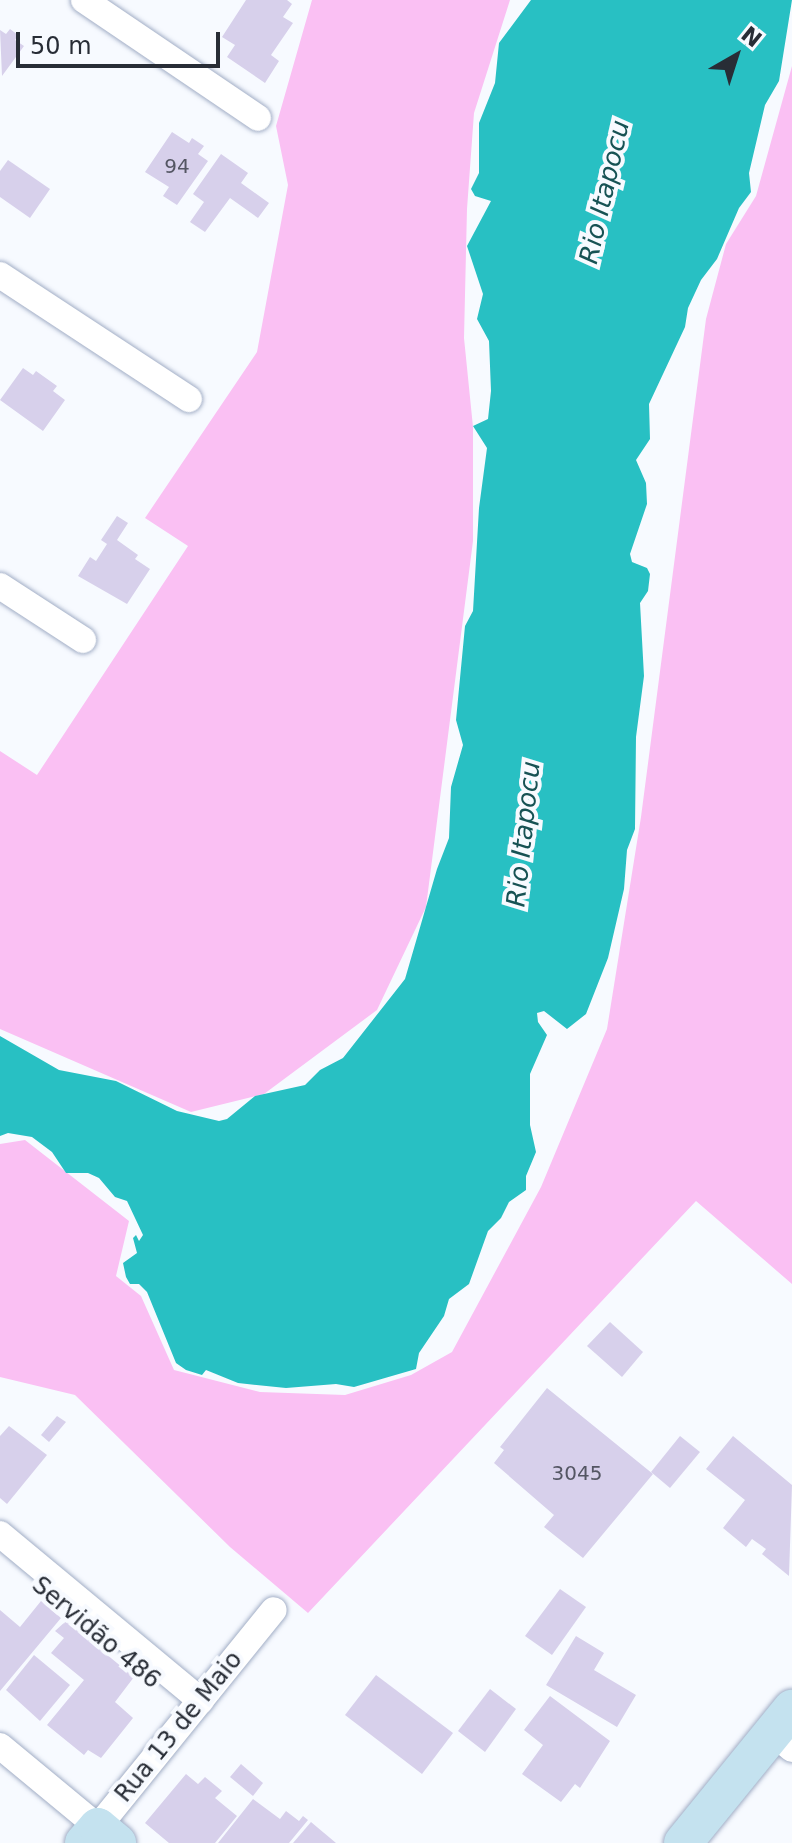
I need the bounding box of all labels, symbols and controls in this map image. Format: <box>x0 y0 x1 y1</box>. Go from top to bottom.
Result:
scale bar <box>20 16 224 66</box>
north arrow <box>696 16 776 96</box>
text: N <box>736 21 766 52</box>
text: 50 m <box>30 32 92 60</box>
water label: Rio Itapocu <box>573 117 637 267</box>
house number: 94 <box>164 154 190 178</box>
water label: Rio Itapocu <box>501 760 547 908</box>
house number: 3045 <box>552 1461 602 1485</box>
street label: Servidão 486 <box>26 1571 166 1695</box>
street label: Rua 13 de Maio <box>109 1646 249 1808</box>

